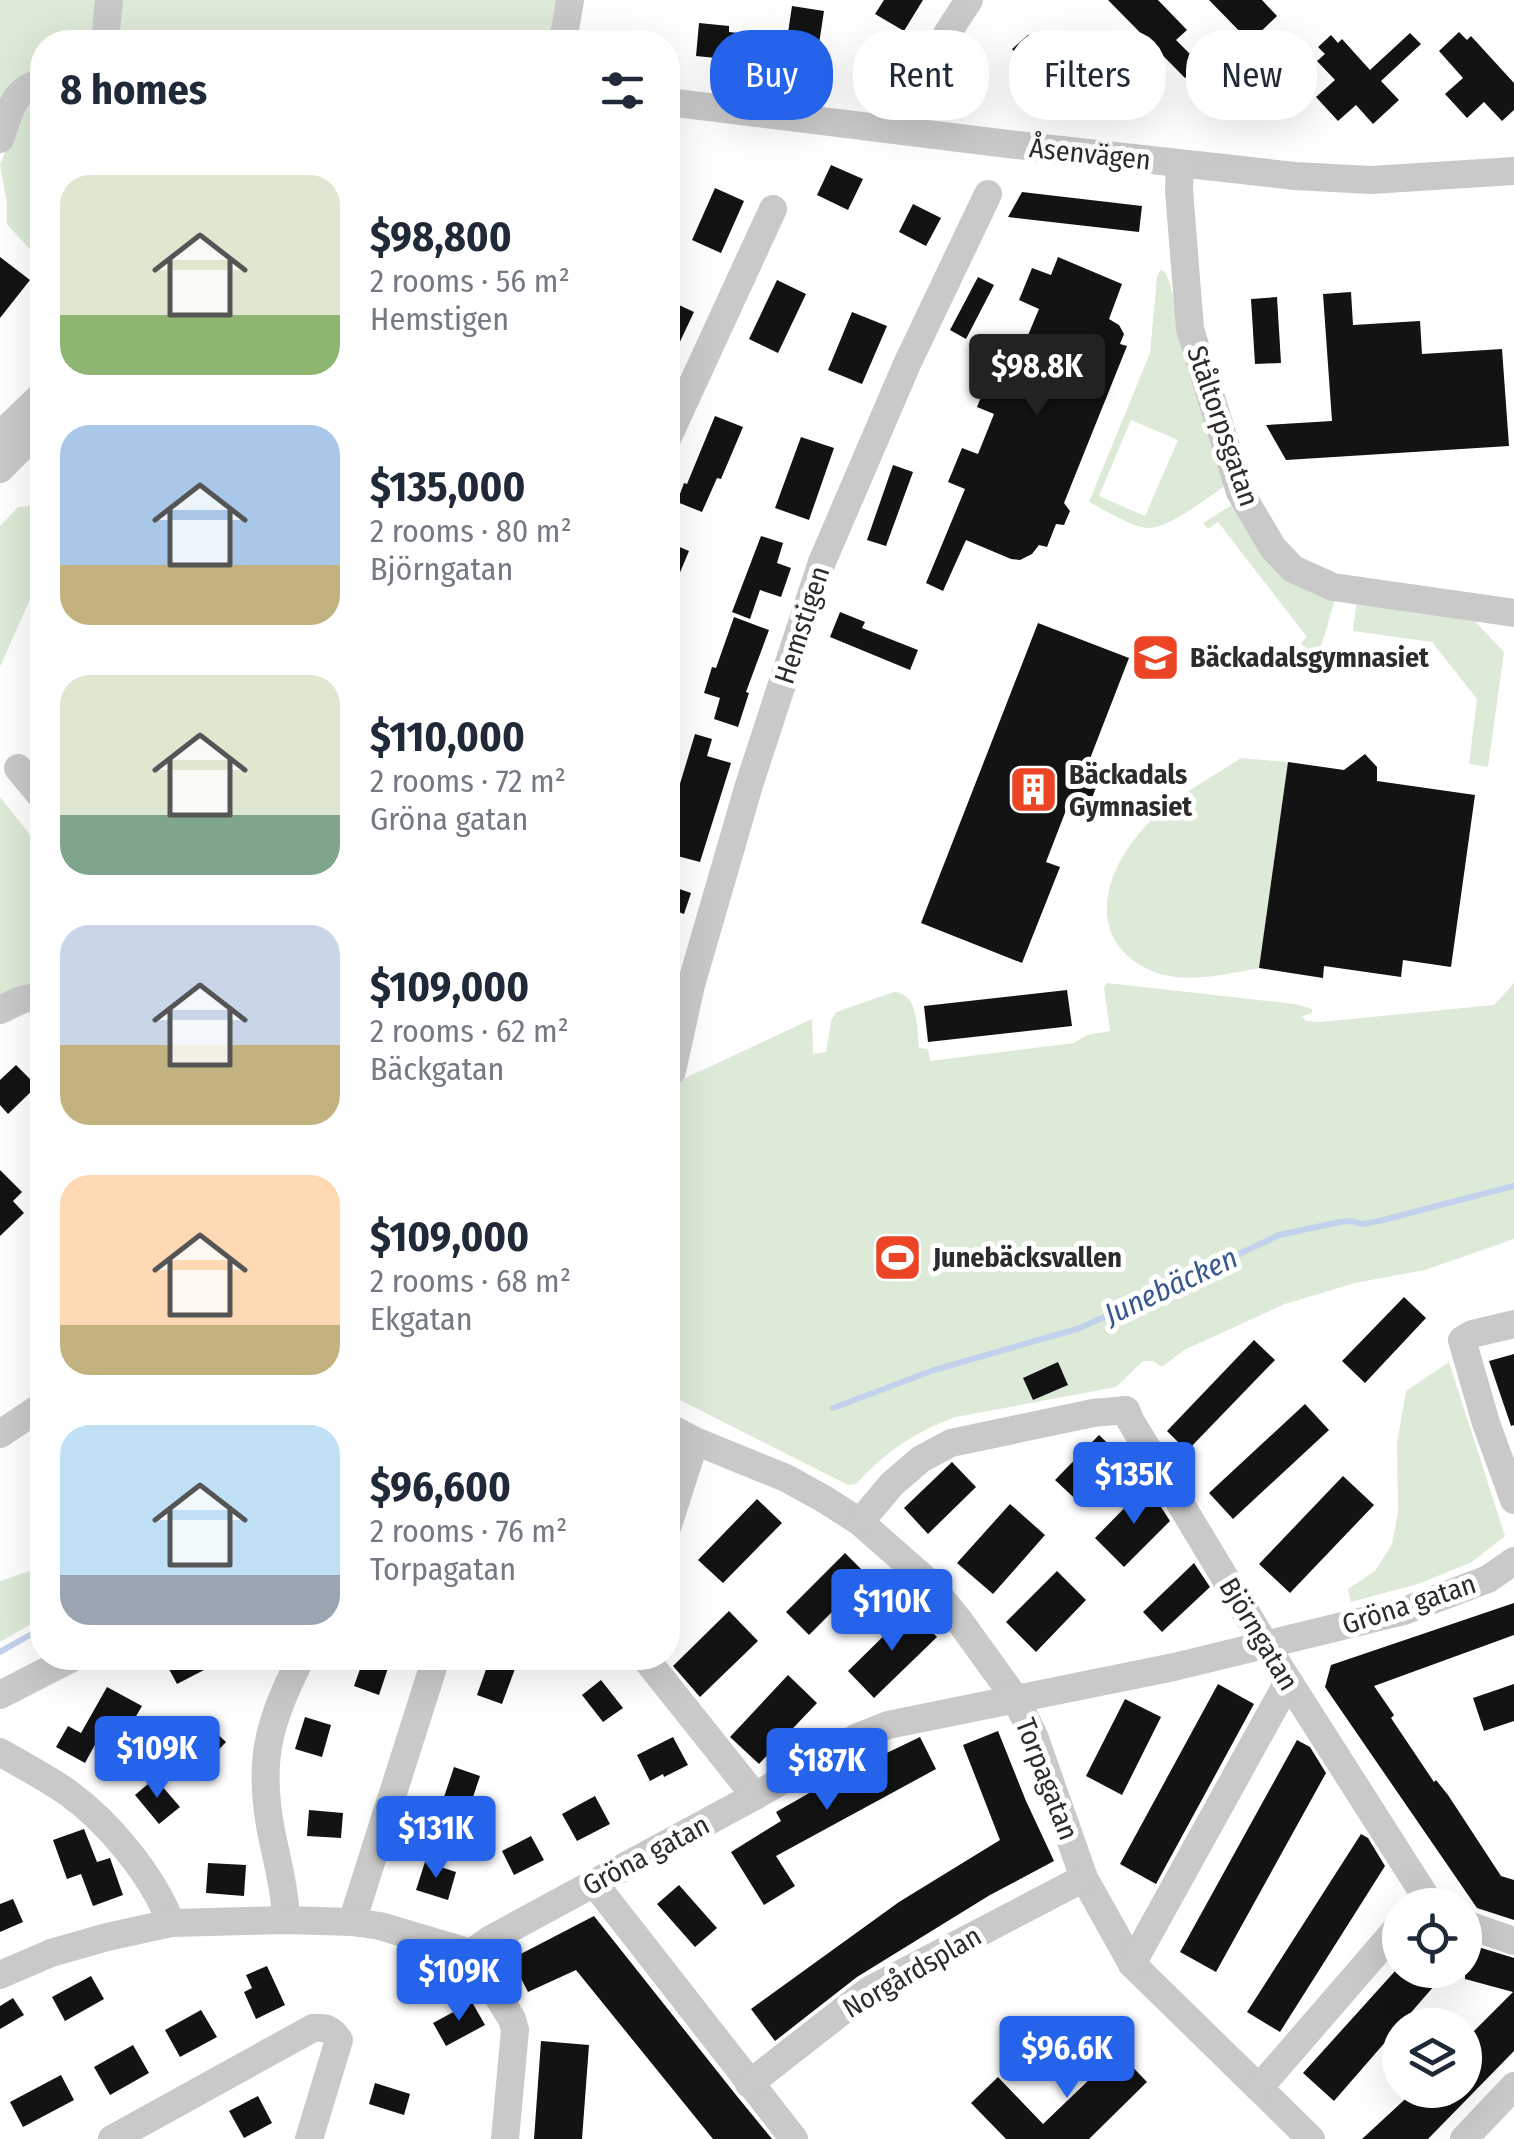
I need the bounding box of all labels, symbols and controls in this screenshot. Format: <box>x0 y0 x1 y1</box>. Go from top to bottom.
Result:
chip: Buy <box>710 30 833 120</box>
chip: Rent <box>853 30 989 120</box>
chip: Filters <box>1009 30 1166 120</box>
chip: New <box>1186 30 1317 120</box>
icon: filters <box>595 63 650 118</box>
text: 8 homes <box>60 65 207 115</box>
street label: Åsenvägen <box>1028 129 1153 177</box>
text: $98,800 <box>370 212 512 262</box>
icon: home <box>140 215 260 335</box>
text: 2 rooms · 56 m² <box>370 262 570 300</box>
text: Hemstigen <box>370 300 509 338</box>
pin: $98.8K <box>956 334 1118 419</box>
street label: Ståltorpsgatan <box>1180 341 1266 511</box>
text: $98.8K <box>991 347 1083 385</box>
text: $135,000 <box>370 462 525 512</box>
icon: home <box>140 465 260 585</box>
text: 2 rooms · 80 m² <box>370 512 572 550</box>
text: Björngatan <box>370 550 513 588</box>
street label: Hemstigen <box>767 562 837 688</box>
school or university icon: Bäckadalsgymnasiet <box>1129 631 1181 683</box>
place label: Bäckadalsgymnasiet <box>1190 641 1430 674</box>
text: $110,000 <box>370 712 525 762</box>
icon: home <box>140 715 260 835</box>
place label: Bäckadals Gymnasiet <box>1069 758 1193 823</box>
text: 2 rooms · 72 m² <box>370 762 566 800</box>
building icon: Bäckadals Gymnasiet <box>1008 764 1060 816</box>
text: Gröna gatan <box>370 800 528 838</box>
text: $109,000 <box>370 962 529 1012</box>
icon: home <box>140 965 260 1085</box>
text: 2 rooms · 62 m² <box>370 1012 569 1050</box>
text: Bäckgatan <box>370 1050 504 1088</box>
text: $109,000 <box>370 1212 529 1262</box>
icon: home <box>140 1215 260 1335</box>
sports icon: Junebäcksvallen <box>872 1231 924 1283</box>
water label: Junebäcken <box>1097 1240 1243 1333</box>
place label: Junebäcksvallen <box>932 1241 1122 1274</box>
text: 2 rooms · 68 m² <box>370 1262 571 1300</box>
text: Ekgatan <box>370 1300 473 1338</box>
pin: $135K <box>1064 1442 1204 1527</box>
text: $135K <box>1095 1455 1173 1493</box>
text: $96,600 <box>370 1462 511 1512</box>
icon: home <box>140 1465 260 1585</box>
text: 2 rooms · 76 m² <box>370 1512 567 1550</box>
text: Torpagatan <box>370 1550 516 1588</box>
street label: Gröna gatan <box>1338 1567 1480 1641</box>
pin: $110K <box>822 1569 962 1654</box>
street label: Björngatan <box>1213 1572 1305 1696</box>
text: $110K <box>853 1582 931 1620</box>
street label: Torpagatan <box>1009 1713 1085 1845</box>
pin: $109K <box>87 1716 227 1801</box>
pin: $187K <box>757 1728 897 1813</box>
text: $109K <box>117 1729 197 1767</box>
text: $187K <box>788 1741 866 1779</box>
pin: $131K <box>366 1796 506 1881</box>
street label: Gröna gatan <box>577 1808 715 1902</box>
text: $131K <box>399 1809 473 1847</box>
map controls <box>1382 1888 1482 2108</box>
button: locate <box>1382 1888 1482 1988</box>
street label: Norgårdsplan <box>837 1919 987 2025</box>
pin: $109K <box>389 1939 529 2024</box>
text: $109K <box>419 1952 499 1990</box>
button: layers <box>1382 2008 1482 2108</box>
pin: $96.6K <box>986 2016 1148 2101</box>
text: $96.6K <box>1021 2029 1113 2067</box>

